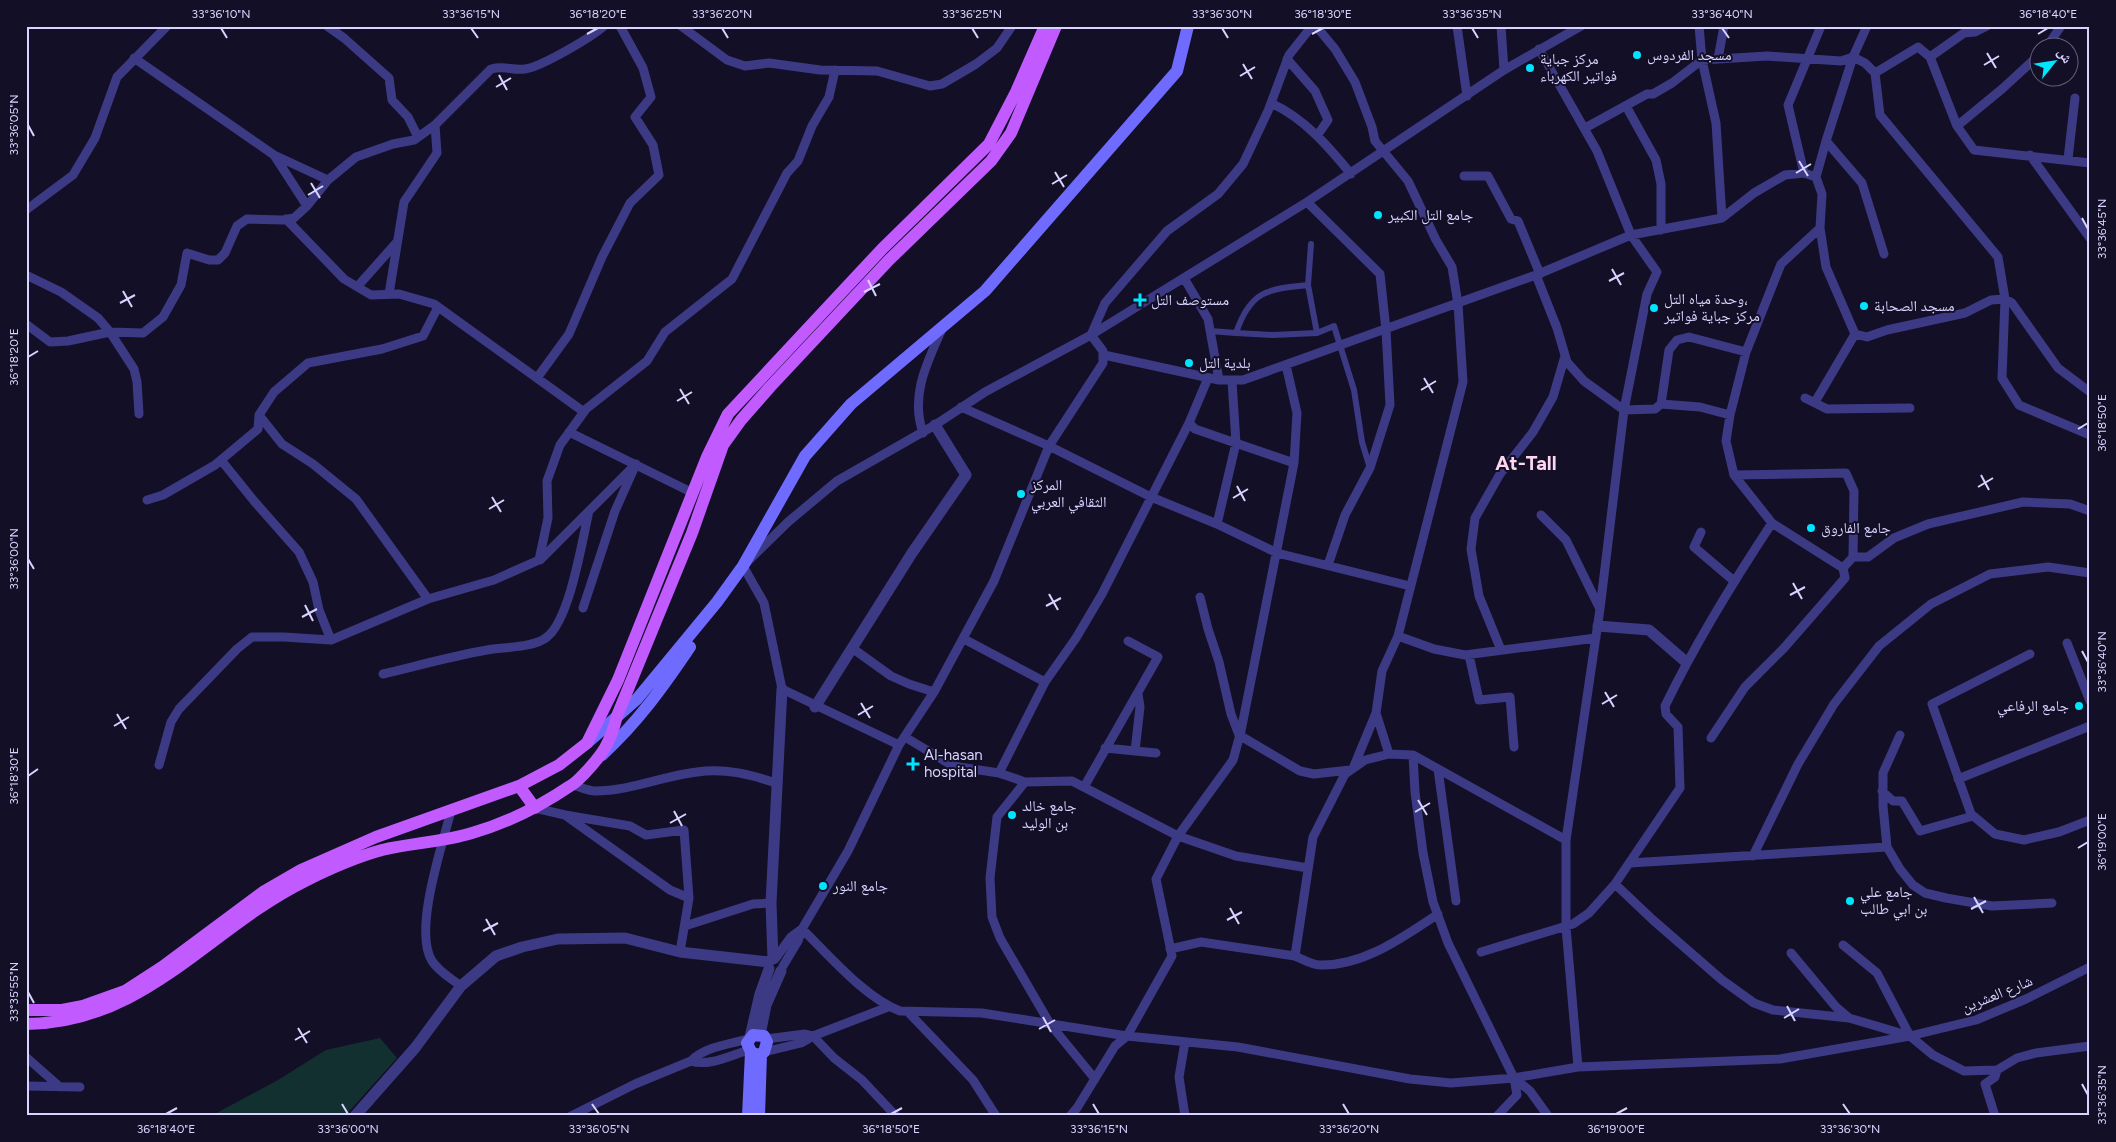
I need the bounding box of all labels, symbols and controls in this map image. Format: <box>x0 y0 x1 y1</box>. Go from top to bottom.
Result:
text: 33°36'10"N <box>192 7 250 21</box>
text: 33°36'15"N <box>442 7 500 21</box>
text: 36°18'20"E <box>569 7 627 21</box>
text: 33°36'20"N <box>692 7 752 21</box>
text: 33°36'25"N <box>942 7 1002 21</box>
text: 33°36'30"N <box>1192 7 1252 21</box>
text: 36°18'30"E <box>1294 7 1352 21</box>
text: 33°36'35"N <box>1442 7 1502 21</box>
text: 33°36'40"N <box>1691 7 1753 21</box>
text: 36°18'40"E <box>2019 7 2077 21</box>
north arrow <box>2028 38 2078 88</box>
text: ش <box>2054 45 2076 67</box>
place label: مسجد الفردوس <box>1647 46 1732 65</box>
marker: مسجد الفردوس <box>1631 49 1643 61</box>
place label: مركز جباية فواتير الكهرباء <box>1540 50 1617 85</box>
marker: مركز جباية فواتير الكهرباء <box>1524 62 1536 74</box>
text: 33°36'05"N <box>7 95 21 155</box>
text: 33°36'45"N <box>2095 199 2109 259</box>
place label: جامع التل الكبير <box>1387 206 1474 225</box>
marker: جامع التل الكبير <box>1372 209 1384 221</box>
place label: وحدة مياه التل، مركز جباية فواتير <box>1663 290 1760 325</box>
place label: مستوصف التل <box>1151 291 1229 310</box>
marker: مستوصف التل <box>1133 293 1147 307</box>
place label: مسجد الصحابة <box>1874 297 1955 315</box>
marker: مسجد الصحابة <box>1858 300 1870 312</box>
marker: وحدة مياه التل، مركز جباية فواتير <box>1648 302 1660 314</box>
text: 36°18'20"E <box>7 328 21 386</box>
place label: بلدية التل <box>1199 354 1251 373</box>
marker: بلدية التل <box>1183 357 1195 369</box>
text: 36°18'50"E <box>2095 394 2109 452</box>
district label: At-Tall <box>1495 451 1557 475</box>
place label: المركز الثقافي العربي <box>1030 476 1107 514</box>
marker: المركز الثقافي العربي <box>1015 488 1027 500</box>
place label: جامع الفاروق <box>1821 519 1891 538</box>
marker: جامع الفاروق <box>1805 522 1817 534</box>
text: 33°36'00"N <box>7 528 21 590</box>
text: 33°36'40"N <box>2095 631 2109 693</box>
place label: جامع الرفاعي <box>1997 697 2069 718</box>
marker: جامع الرفاعي <box>2073 700 2085 712</box>
place label: Al-hasan hospital <box>924 746 983 781</box>
text: 36°18'30"E <box>7 747 21 805</box>
marker: Al-hasan hospital <box>906 757 920 771</box>
place label: جامع خالد بن الوليد <box>1022 797 1077 833</box>
marker: جامع خالد بن الوليد <box>1006 809 1018 821</box>
text: 36°19'00"E <box>2095 813 2109 871</box>
place label: جامع النور <box>832 877 888 896</box>
marker: جامع النور <box>817 880 829 892</box>
place label: جامع علي بن ابي طالب <box>1860 883 1927 921</box>
marker: جامع علي بن ابي طالب <box>1844 895 1856 907</box>
text: 33°35'55"N <box>7 962 21 1022</box>
street label: شارع العشرين <box>1959 972 2036 1017</box>
text: 33°36'35"N <box>2095 1065 2109 1125</box>
text: 36°18'40"E <box>137 1122 195 1136</box>
text: 33°36'00"N <box>317 1122 379 1136</box>
text: 33°36'05"N <box>569 1122 629 1136</box>
text: 36°18'50"E <box>862 1122 920 1136</box>
text: 33°36'15"N <box>1070 1122 1128 1136</box>
text: 33°36'20"N <box>1319 1122 1379 1136</box>
text: 36°19'00"E <box>1587 1122 1645 1136</box>
text: 33°36'30"N <box>1820 1122 1880 1136</box>

